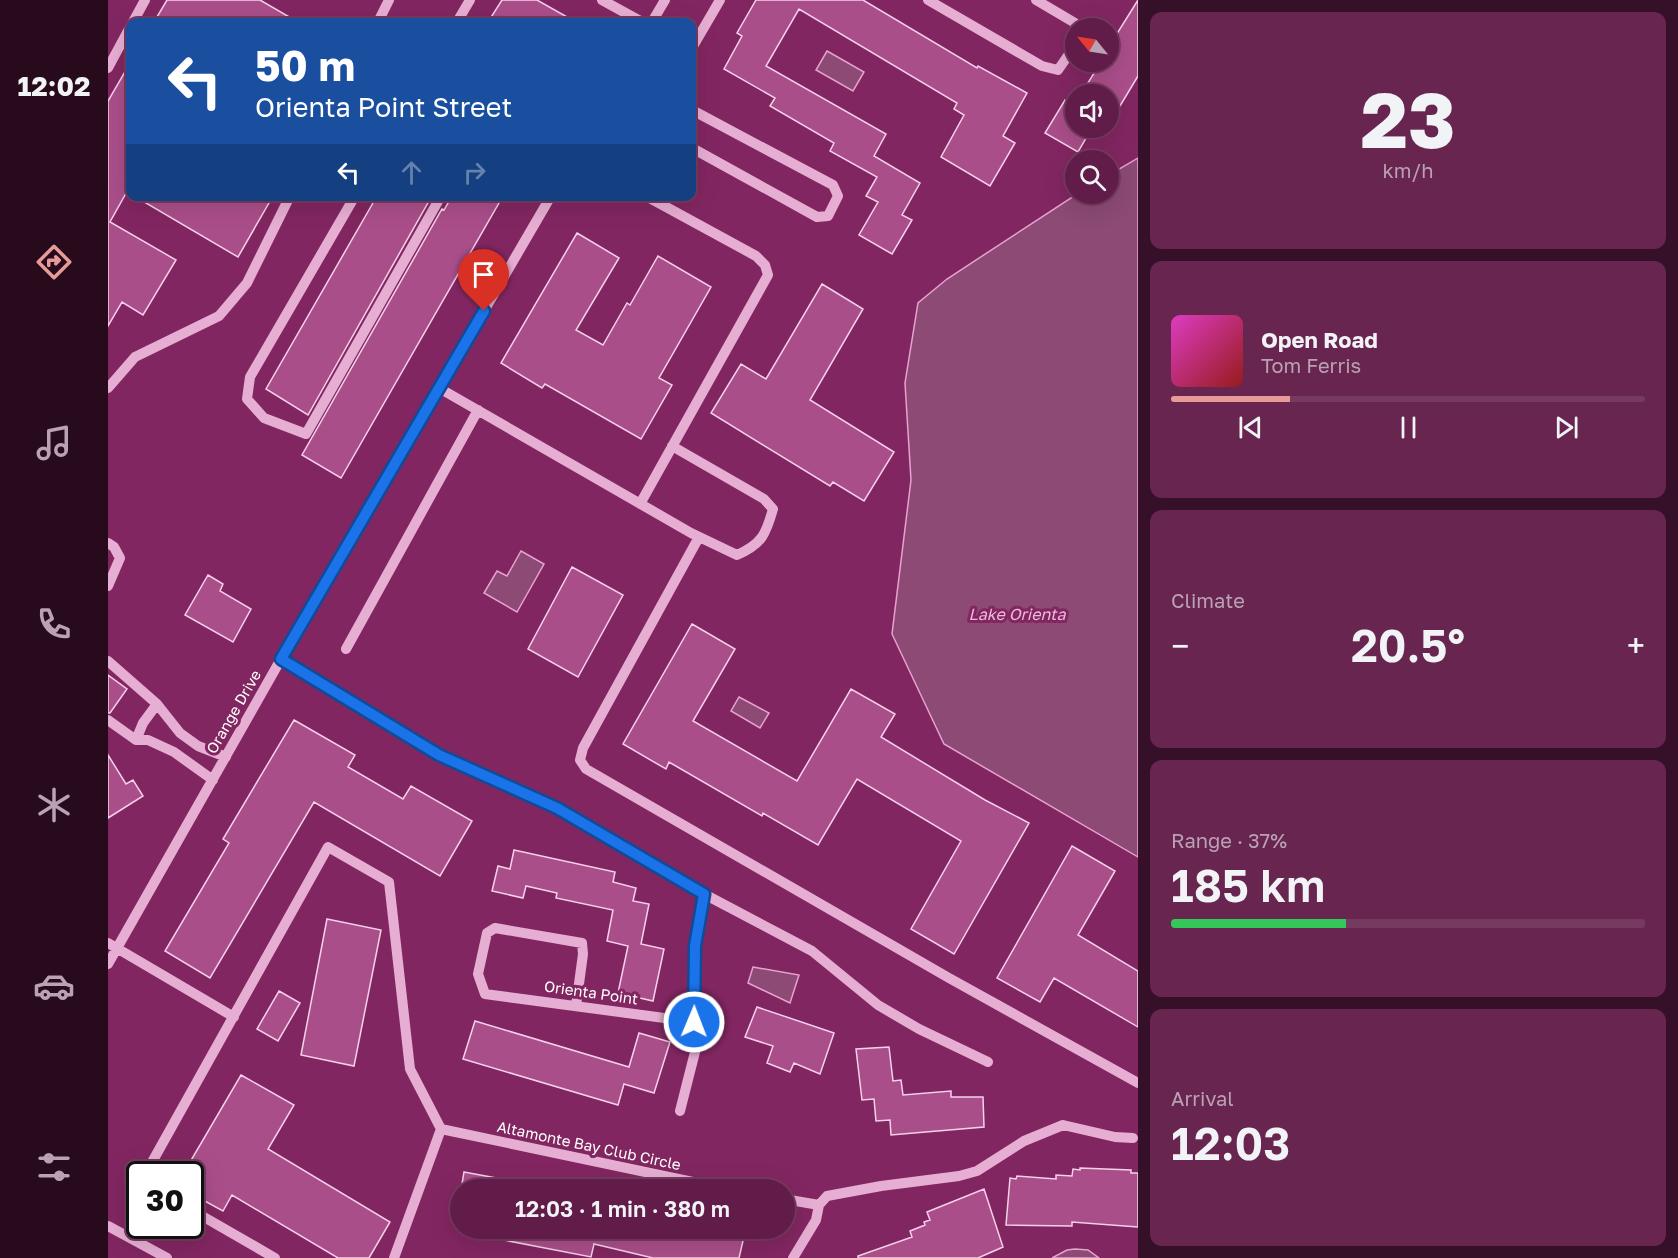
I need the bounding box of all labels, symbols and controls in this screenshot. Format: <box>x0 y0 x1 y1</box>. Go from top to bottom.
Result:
north arrow <box>1065 18 1119 72</box>
map controls <box>1065 18 1119 204</box>
text: 50 m <box>255 40 355 90</box>
icon: left <box>156 42 234 120</box>
text: 12:02 <box>17 70 91 102</box>
text: 23 <box>1360 72 1456 165</box>
button: sound <box>1065 84 1119 138</box>
text: Orienta Point Street <box>255 91 512 123</box>
button: search <box>1065 150 1119 204</box>
icon: left <box>332 156 365 189</box>
icon: ahead <box>395 156 428 189</box>
icon: right <box>458 156 491 189</box>
text: km/h <box>1383 158 1433 182</box>
icon: directions <box>33 241 75 283</box>
pin <box>458 249 509 311</box>
icon: arrive <box>467 258 500 291</box>
text: Open Road <box>1261 326 1378 353</box>
text: Tom Ferris <box>1261 353 1361 377</box>
icon: previous <box>1234 411 1267 444</box>
icon: pause <box>1392 411 1425 444</box>
icon: next <box>1550 411 1583 444</box>
icon: music <box>33 422 75 464</box>
text: Climate <box>1171 588 1245 612</box>
icon: phone <box>33 603 75 645</box>
water label: Lake Orienta <box>968 604 1067 624</box>
text: 20.5° <box>1351 618 1465 672</box>
text: − <box>1171 626 1189 665</box>
text: + <box>1627 626 1645 665</box>
street label: Orange Drive <box>202 666 264 756</box>
icon: climate <box>33 784 75 826</box>
text: Range · 37% <box>1171 828 1287 852</box>
text: 185 km <box>1171 858 1325 912</box>
icon: car <box>33 965 75 1007</box>
street label: Orienta Point <box>543 977 639 1008</box>
position arrow <box>662 990 726 1054</box>
text: Arrival <box>1171 1086 1234 1110</box>
text: 12:03 <box>1171 1116 1291 1170</box>
street label: Altamonte Bay Club Circle <box>496 1117 683 1173</box>
icon: filters <box>33 1146 75 1188</box>
speed limit sign: 30 <box>126 1161 204 1239</box>
text: 12:03 · 1 min · 380 m <box>515 1195 730 1222</box>

